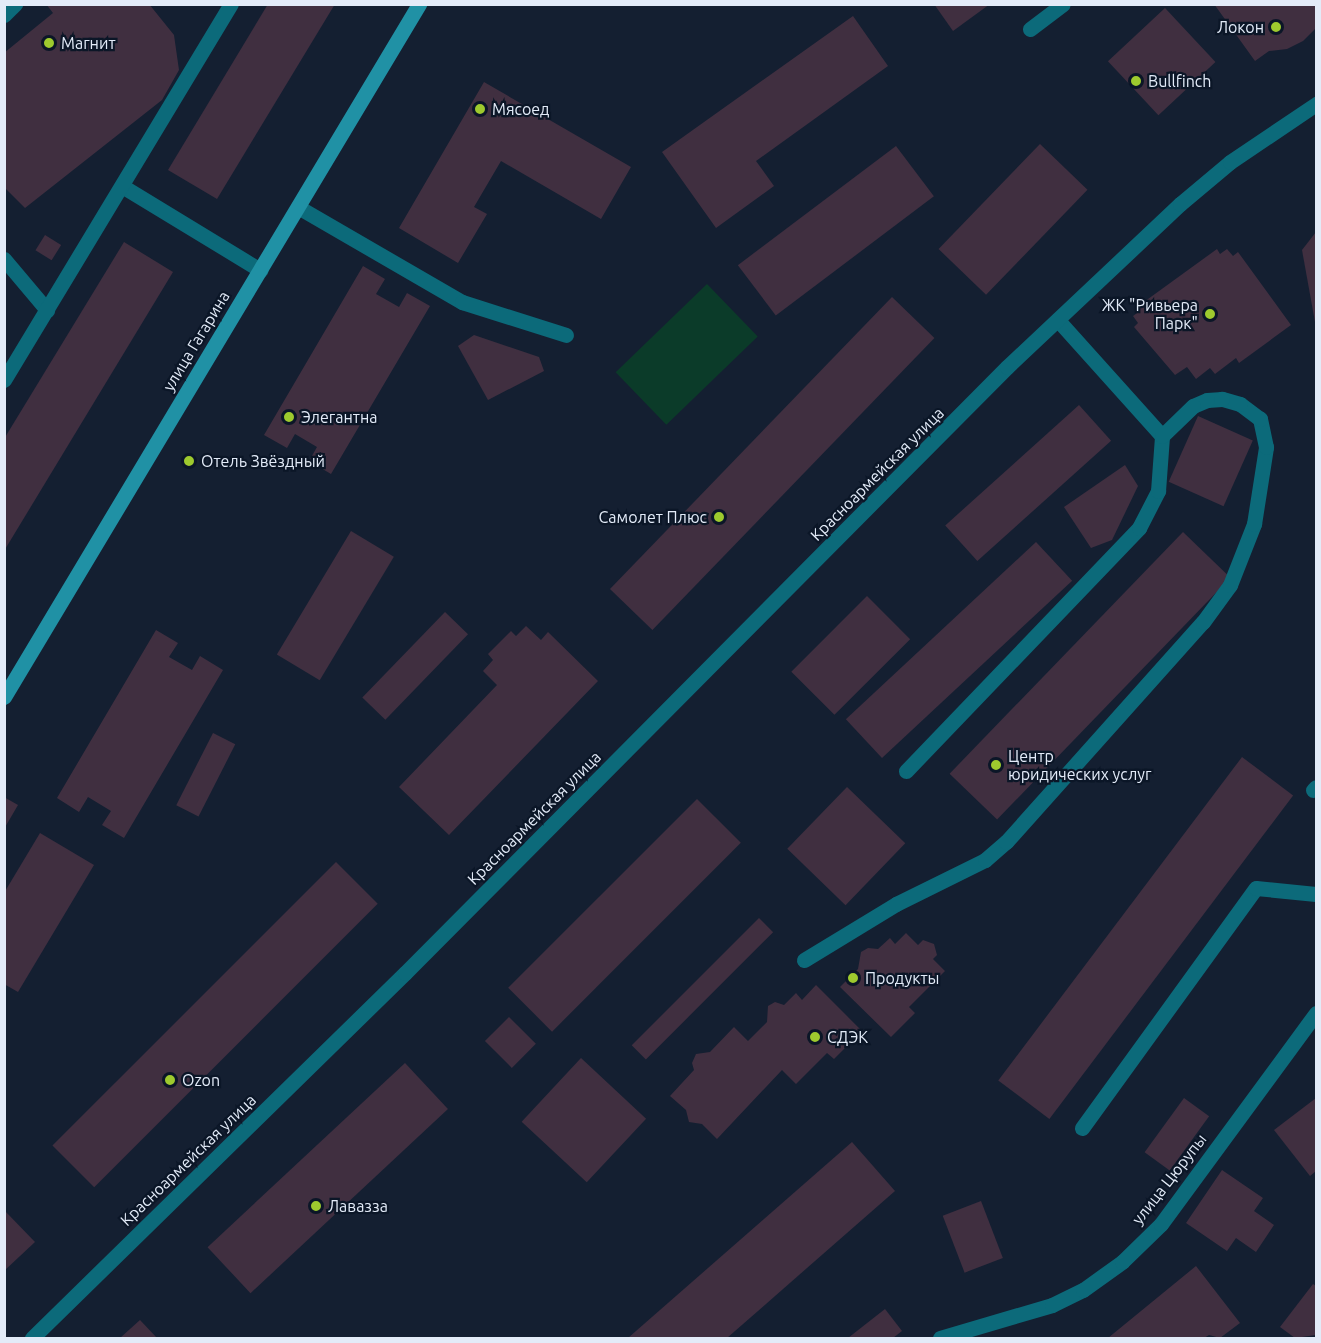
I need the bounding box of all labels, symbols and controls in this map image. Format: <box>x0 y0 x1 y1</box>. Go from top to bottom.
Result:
place label: Локон <box>1217 17 1264 37</box>
marker: Локон <box>1269 20 1283 34</box>
place label: Магнит <box>61 33 115 53</box>
marker: Магнит <box>42 36 56 50</box>
place label: Bullfinch <box>1148 71 1211 91</box>
marker: Bullfinch <box>1129 74 1143 88</box>
place label: Мясоед <box>492 99 549 119</box>
marker: Мясоед <box>473 102 487 116</box>
street label: улица Гагарина <box>159 287 233 395</box>
place label: ЖК "Ривьера Парк" <box>1102 295 1198 333</box>
marker: ЖК "Ривьера Парк" <box>1203 307 1217 321</box>
street label: Красноармейская улица <box>806 403 948 545</box>
place label: Элегантна <box>301 407 377 427</box>
marker: Элегантна <box>282 410 296 424</box>
place label: Отель Звёздный <box>201 451 325 471</box>
marker: Отель Звёздный <box>182 454 196 468</box>
place label: Самолет Плюс <box>598 507 707 527</box>
marker: Самолет Плюс <box>712 510 726 524</box>
place label: Центр юридических услуг <box>1008 746 1151 784</box>
street label: Красноармейская улица <box>463 747 605 889</box>
marker: Центр юридических услуг <box>989 758 1003 772</box>
place label: Продукты <box>865 968 940 988</box>
marker: Продукты <box>846 971 860 985</box>
place label: СДЭК <box>827 1027 868 1047</box>
marker: СДЭК <box>808 1030 822 1044</box>
place label: Ozon <box>182 1070 220 1090</box>
marker: Ozon <box>163 1073 177 1087</box>
street label: Красноармейская улица <box>116 1090 260 1230</box>
street label: улица Цюрупы <box>1128 1130 1210 1228</box>
place label: Лавазза <box>328 1196 388 1216</box>
marker: Лавазза <box>309 1199 323 1213</box>

